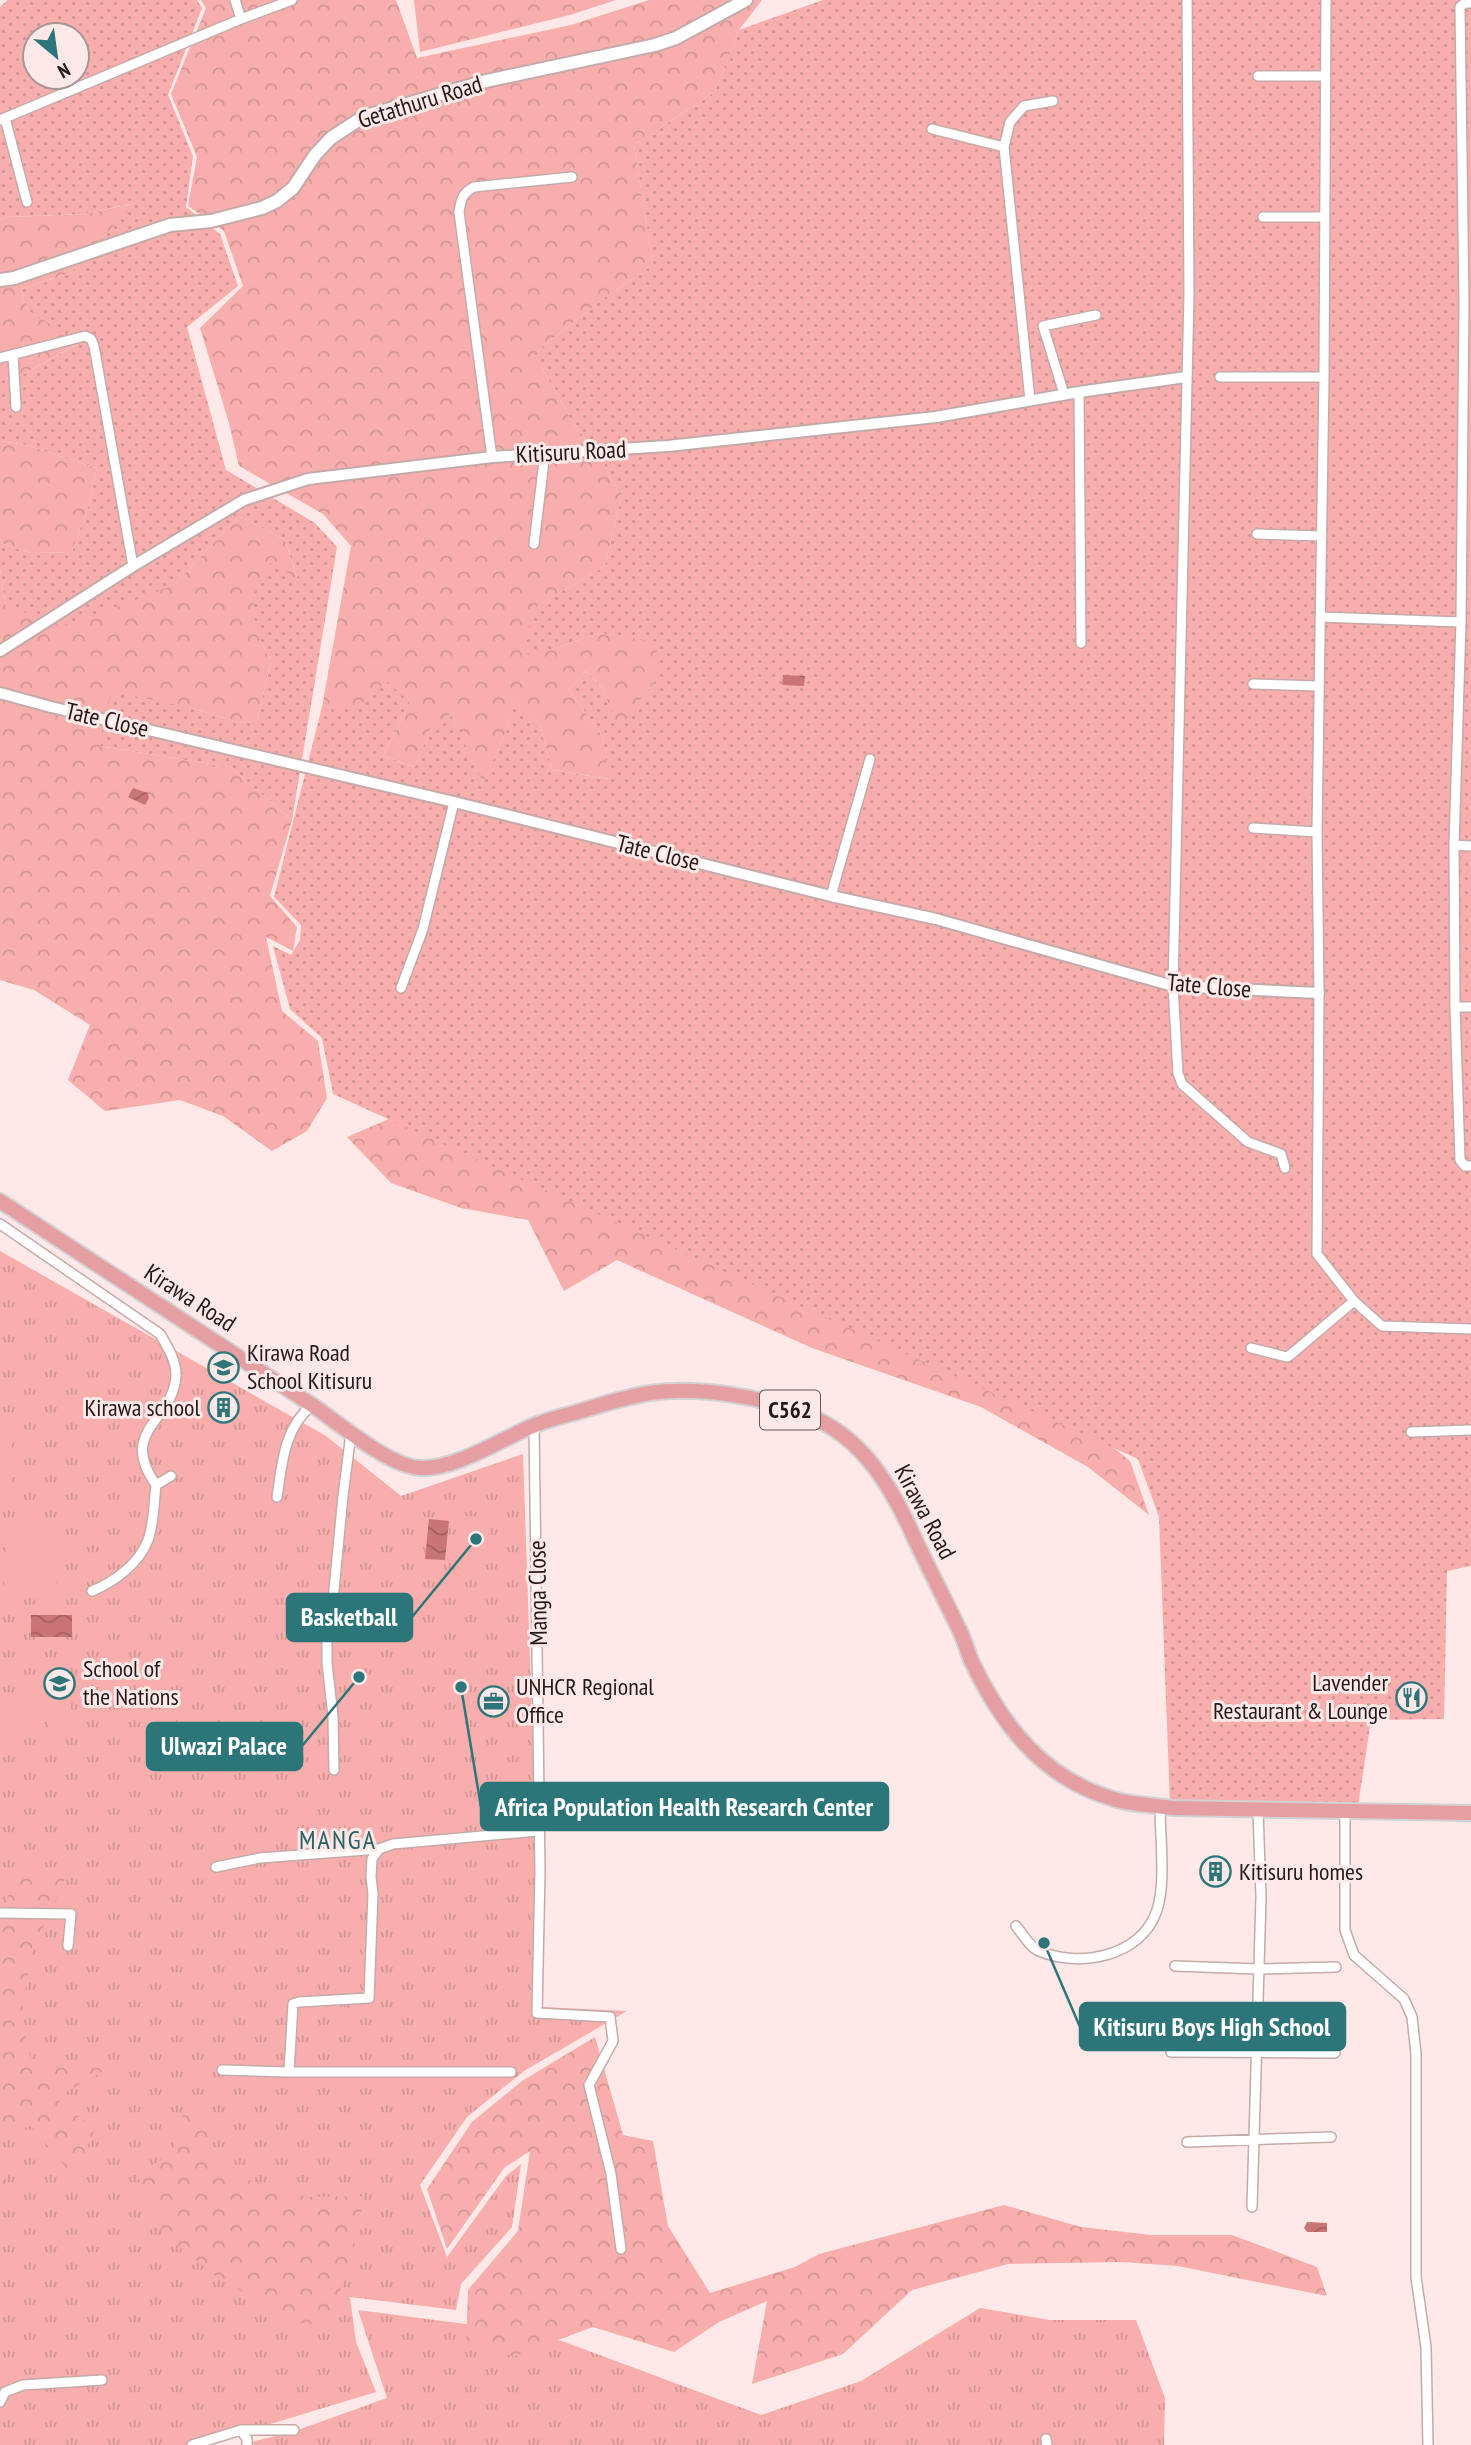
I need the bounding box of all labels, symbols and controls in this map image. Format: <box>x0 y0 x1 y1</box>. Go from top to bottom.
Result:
north arrow <box>21 21 91 91</box>
text: N <box>54 58 75 84</box>
street label: Getathuru Road <box>354 68 486 135</box>
street label: Kitisuru Road <box>515 433 627 470</box>
street label: Tate Close <box>62 695 152 744</box>
street label: Tate Close <box>613 827 703 878</box>
street label: Tate Close <box>1166 966 1253 1005</box>
street label: Kirawa Road <box>139 1257 242 1339</box>
place label: Kirawa Road School Kitisuru <box>247 1337 372 1396</box>
school or university icon: Kirawa Road School Kitisuru <box>207 1350 241 1384</box>
road number: C562 <box>760 1390 820 1429</box>
building icon: Kirawa school <box>206 1391 240 1425</box>
place label: Kirawa school <box>84 1392 200 1423</box>
street label: Kirawa Road <box>888 1459 963 1565</box>
street label: Manga Close <box>521 1540 554 1646</box>
callout: Basketball <box>287 1594 412 1641</box>
text: Basketball <box>301 1600 398 1633</box>
place label: School of the Nations <box>83 1653 179 1712</box>
school or university icon: School of the Nations <box>43 1666 77 1700</box>
place label: Lavender Restaurant & Lounge <box>1213 1667 1388 1726</box>
place label: UNHCR Regional Office <box>516 1671 654 1730</box>
restaurant icon: Lavender Restaurant & Lounge <box>1394 1680 1428 1714</box>
office icon: UNHCR Regional Office <box>476 1684 510 1718</box>
callout: Ulwazi Palace <box>147 1723 302 1770</box>
text: Ulwazi Palace <box>161 1729 287 1762</box>
callout: Africa Population Health Research Center <box>481 1783 888 1830</box>
text: Africa Population Health Research Center <box>494 1790 874 1823</box>
district label: MANGA <box>299 1823 377 1856</box>
building icon: Kitisuru homes <box>1199 1855 1233 1889</box>
place label: Kitisuru homes <box>1239 1856 1363 1887</box>
callout: Kitisuru Boys High School <box>1080 2003 1345 2050</box>
text: Kitisuru Boys High School <box>1094 2010 1331 2043</box>

